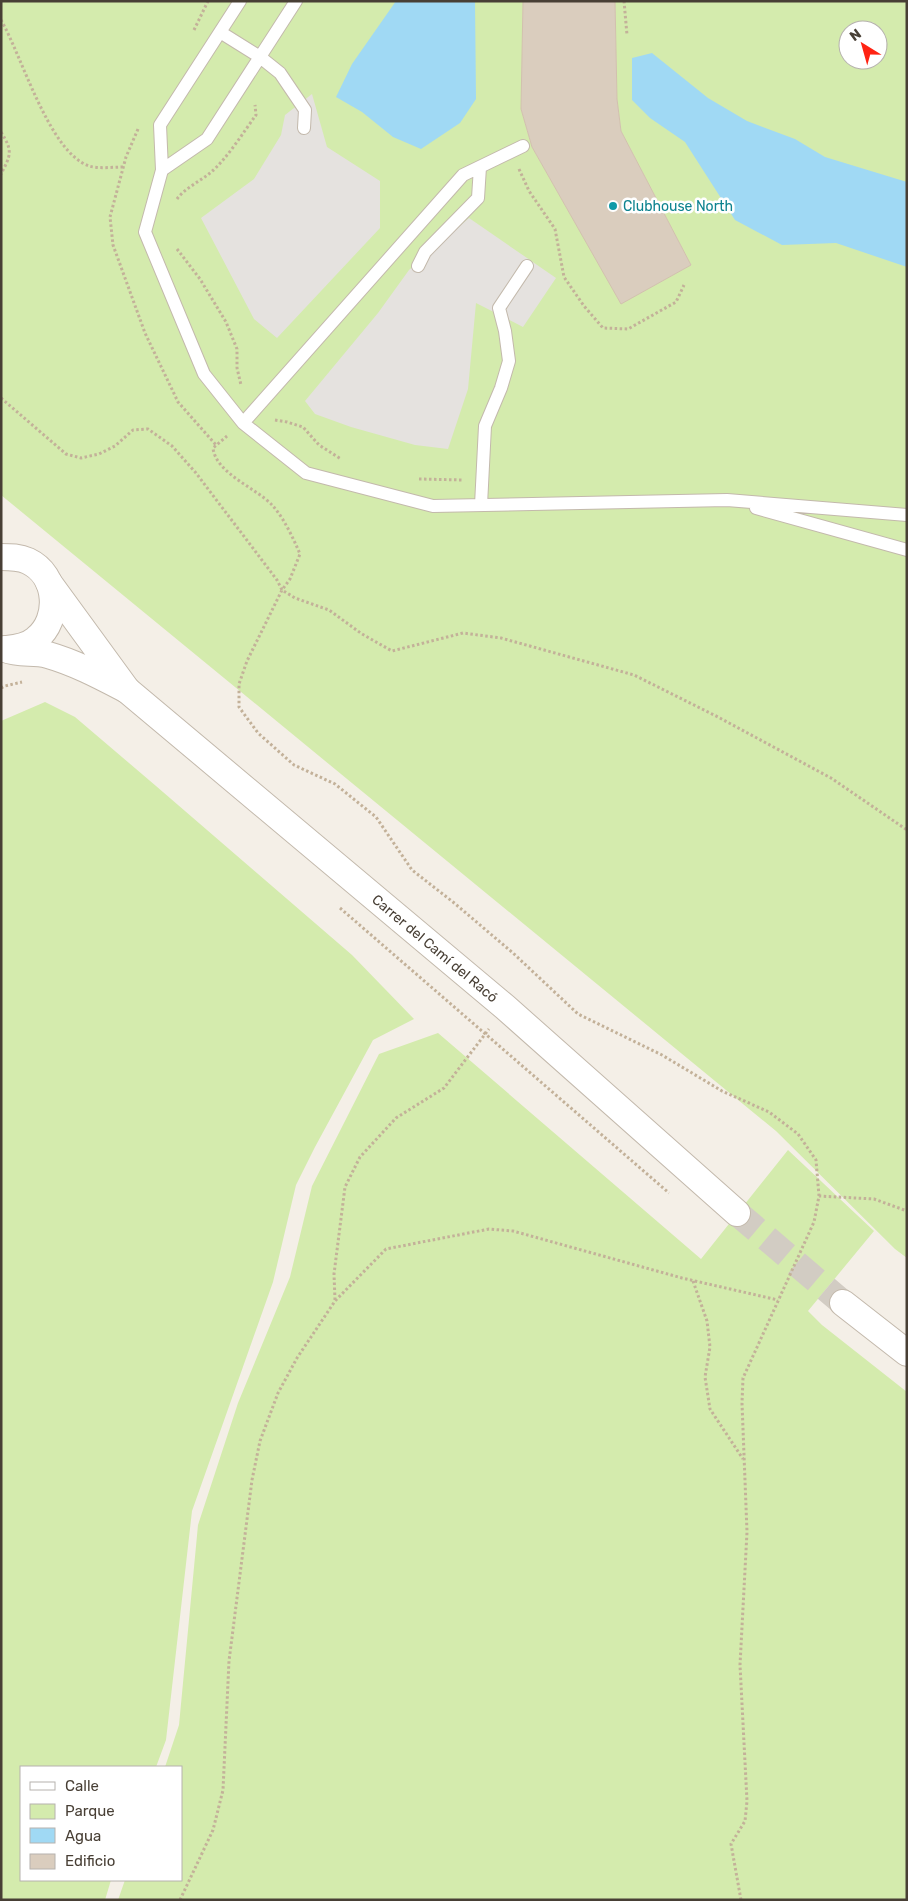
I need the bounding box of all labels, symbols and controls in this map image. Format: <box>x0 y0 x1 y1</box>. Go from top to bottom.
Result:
north arrow <box>838 20 888 70</box>
text: N <box>846 25 865 45</box>
place label: Clubhouse North <box>623 198 733 215</box>
marker: Clubhouse North <box>607 200 619 212</box>
street label: Carrer del Camí del Racó <box>369 891 501 1006</box>
legend <box>20 1766 182 1881</box>
text: Calle <box>65 1777 99 1795</box>
text: Parque <box>65 1802 115 1820</box>
text: Agua <box>65 1827 101 1845</box>
text: Edificio <box>65 1852 115 1870</box>

